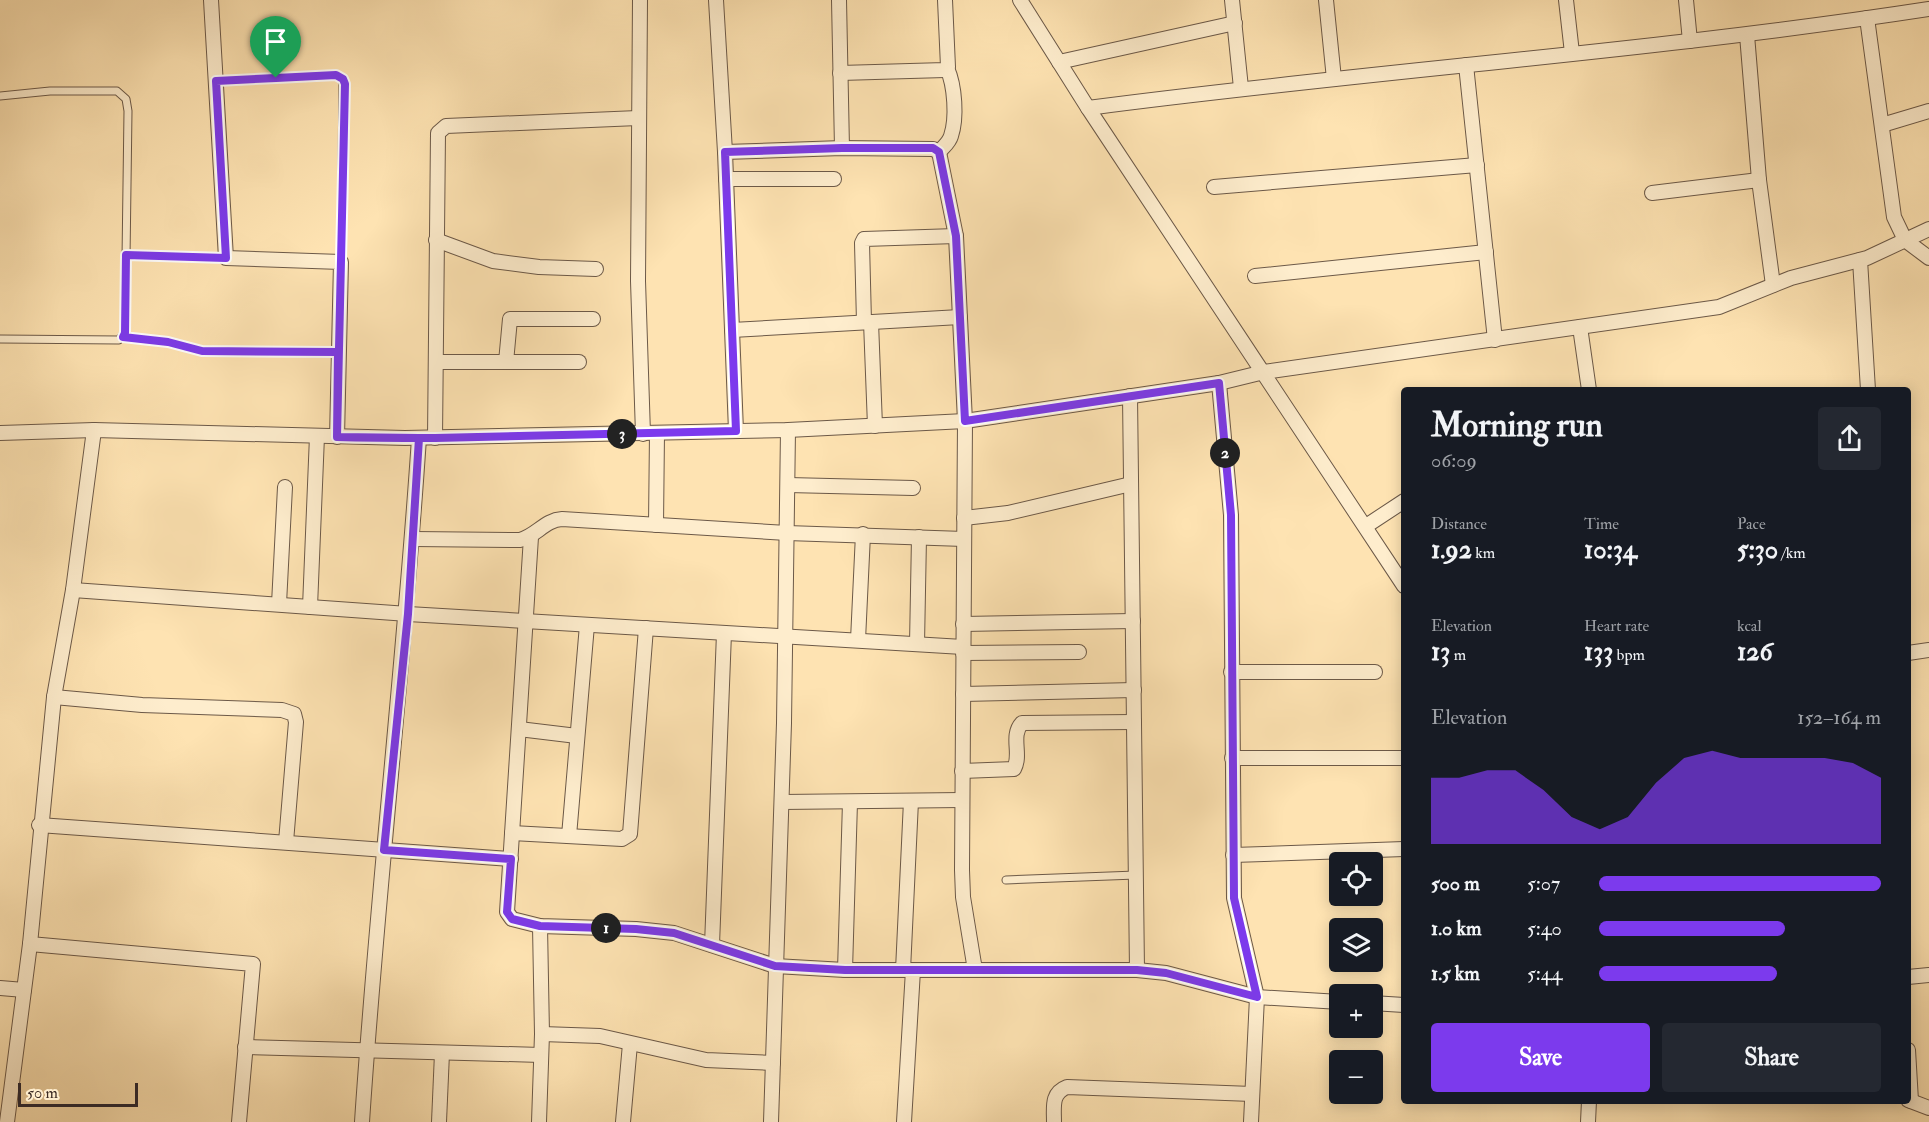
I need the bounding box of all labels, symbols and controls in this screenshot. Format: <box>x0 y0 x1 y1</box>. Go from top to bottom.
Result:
pin <box>250 16 301 78</box>
icon: arrive <box>259 25 292 58</box>
text: Morning run <box>1431 405 1603 446</box>
button: share <box>1818 407 1881 470</box>
pin: 3 <box>607 419 637 449</box>
text: 3 <box>619 424 625 444</box>
pin: 2 <box>1210 438 1240 468</box>
text: 2 <box>1221 443 1229 463</box>
text: 06:09 <box>1431 448 1477 473</box>
text: Distance <box>1431 514 1487 534</box>
text: Time <box>1584 514 1619 534</box>
text: Pace <box>1737 514 1766 534</box>
text: 1.92 <box>1431 534 1472 566</box>
text: 10:34 <box>1584 534 1637 566</box>
text: 5:30 <box>1737 534 1778 566</box>
text: km <box>1472 543 1495 563</box>
text: /km <box>1778 543 1806 563</box>
text: Elevation <box>1431 616 1492 636</box>
text: Heart rate <box>1584 616 1649 636</box>
text: kcal <box>1737 616 1762 636</box>
text: 13 <box>1431 636 1450 668</box>
text: 133 <box>1584 636 1613 668</box>
text: 126 <box>1737 636 1773 668</box>
text: m <box>1450 645 1466 665</box>
text: bpm <box>1613 645 1645 665</box>
text: Elevation <box>1431 705 1507 730</box>
text: 152–164 m <box>1797 705 1881 730</box>
map controls <box>1329 852 1383 1104</box>
button: locate <box>1329 852 1383 906</box>
text: 500 m <box>1431 871 1480 896</box>
text: 5:07 <box>1527 871 1560 896</box>
pin: 1 <box>591 913 621 943</box>
text: 1.0 km <box>1431 916 1482 941</box>
text: 5:40 <box>1527 916 1562 941</box>
text: 1 <box>603 918 609 938</box>
button: layers <box>1329 918 1383 972</box>
text: 1.5 km <box>1431 961 1480 986</box>
text: 5:44 <box>1527 961 1562 986</box>
button: + <box>1329 984 1383 1038</box>
button: Save <box>1431 1023 1650 1092</box>
button: Share <box>1662 1023 1881 1092</box>
button: − <box>1329 1050 1383 1104</box>
scale bar <box>18 1080 138 1108</box>
text: 50 m <box>27 1083 58 1103</box>

